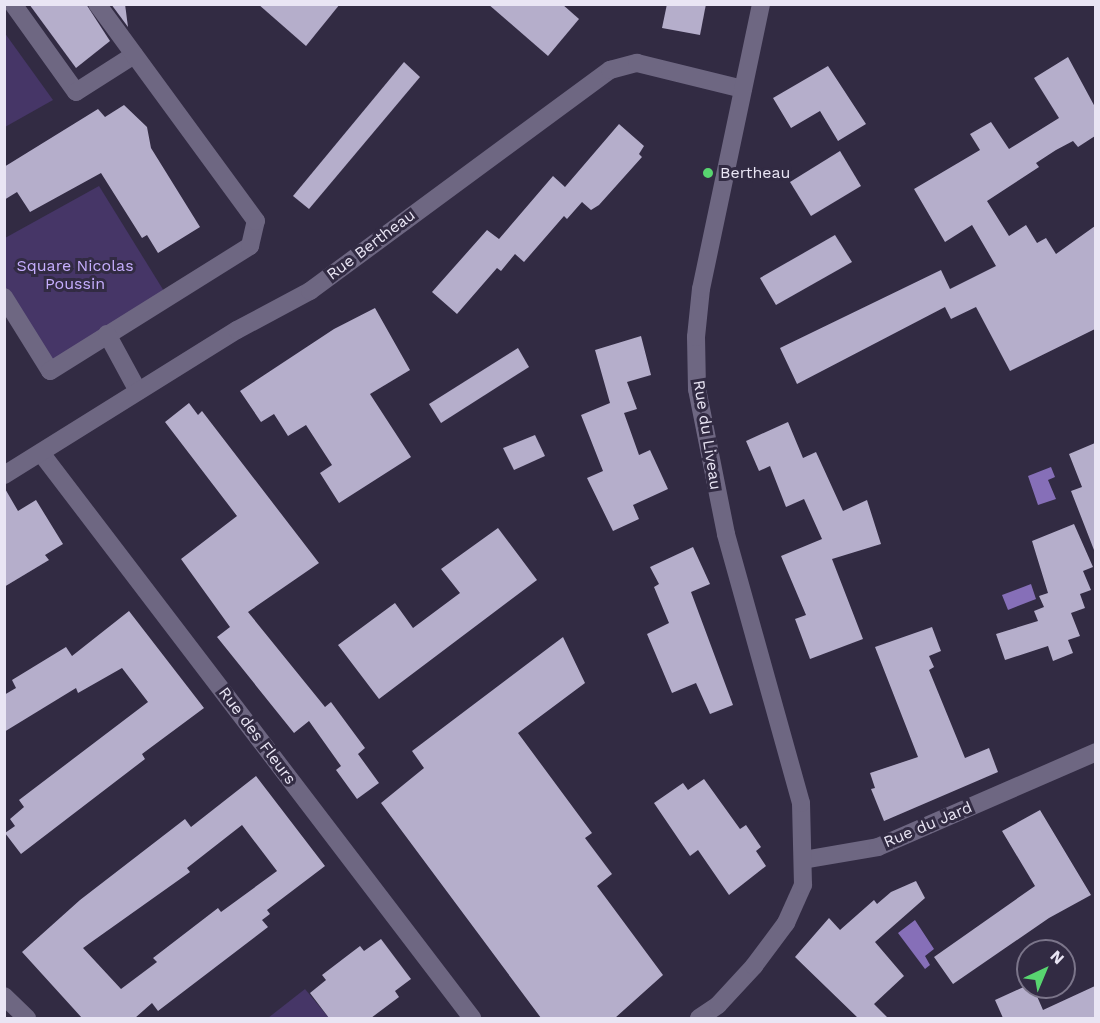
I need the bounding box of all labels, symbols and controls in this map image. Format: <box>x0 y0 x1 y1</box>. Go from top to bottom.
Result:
place label: Bertheau <box>720 163 790 183</box>
marker: Bertheau <box>701 166 715 180</box>
street label: Rue Bertheau <box>323 206 419 284</box>
park label: Square Nicolas Poussin <box>16 256 134 294</box>
street label: Rue du Liveau <box>689 379 725 491</box>
street label: Rue des Fleurs <box>214 684 300 788</box>
street label: Rue du Jard <box>881 798 975 852</box>
north arrow <box>1016 939 1076 999</box>
text: N <box>1047 946 1068 968</box>

